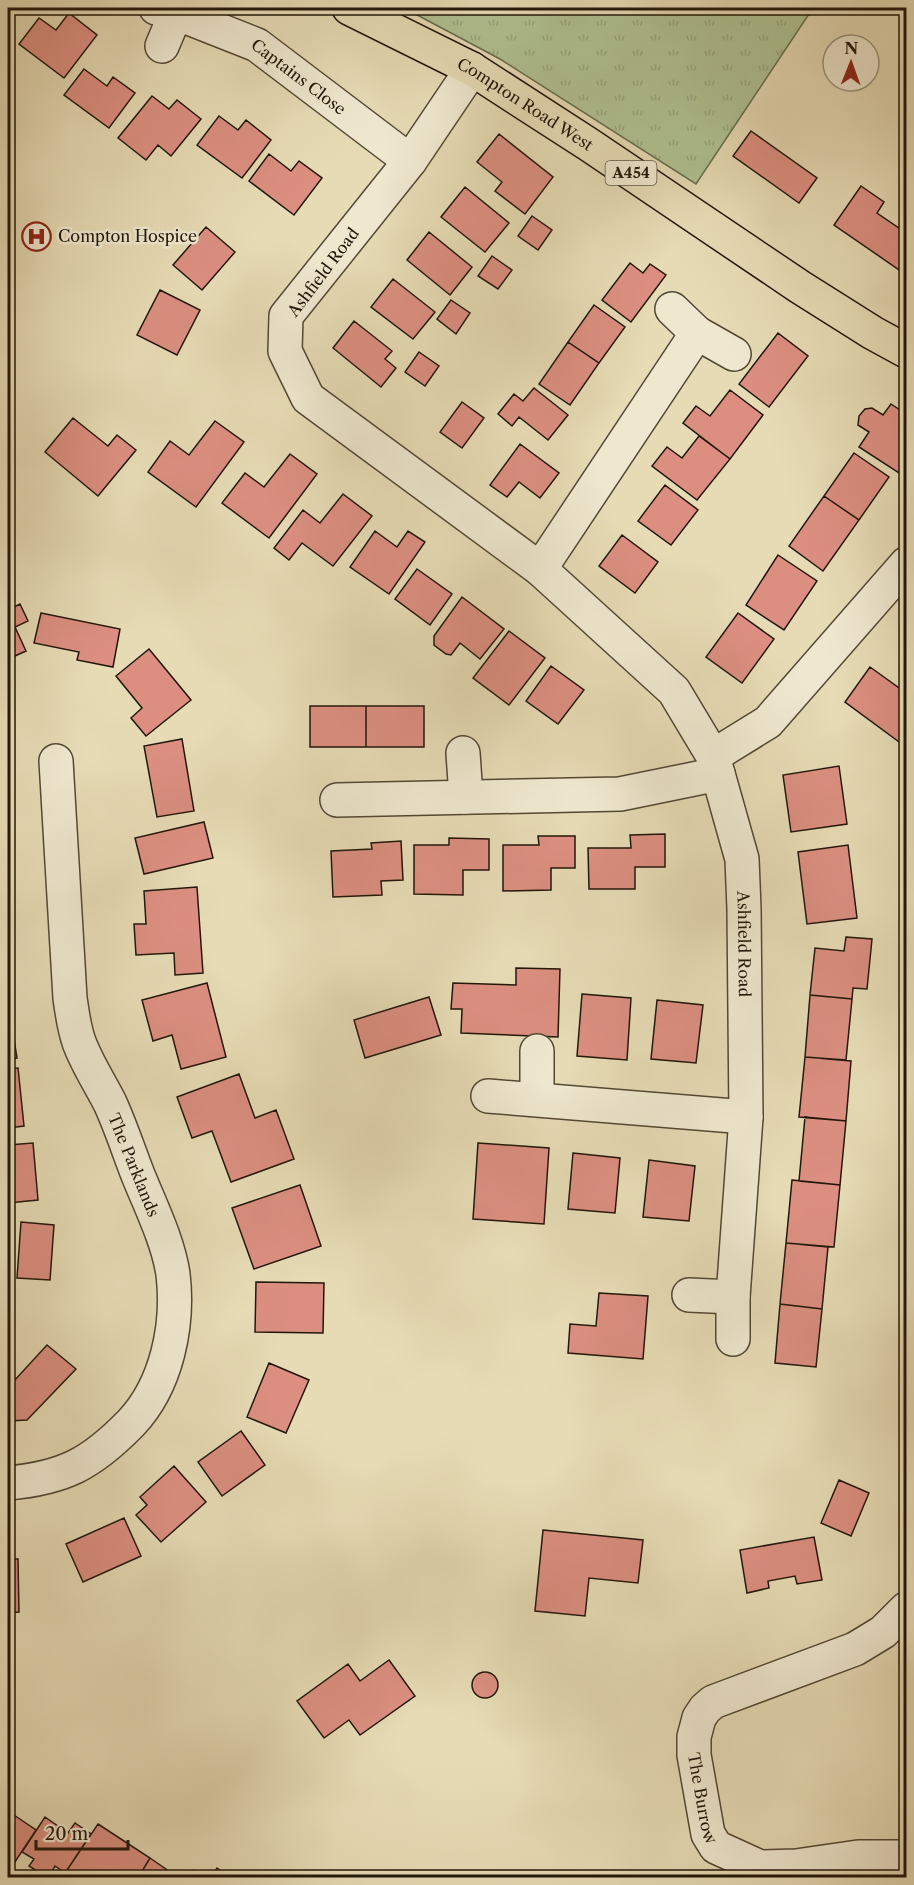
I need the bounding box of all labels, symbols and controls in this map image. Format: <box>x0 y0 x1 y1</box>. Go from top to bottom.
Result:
north arrow <box>821 33 881 93</box>
street label: Captains Close <box>247 34 350 119</box>
text: N <box>844 38 858 58</box>
street label: Compton Road West <box>454 53 598 155</box>
road number: A454 <box>606 161 656 185</box>
hospital icon: Compton Hospice <box>21 220 53 252</box>
street label: Ashfield Road <box>282 223 363 321</box>
place label: Compton Hospice <box>58 226 197 246</box>
street label: Ashfield Road <box>733 889 755 997</box>
street label: The Parklands <box>104 1110 164 1220</box>
street label: The Burrow <box>684 1751 722 1848</box>
scale bar <box>36 1813 128 1851</box>
text: 20 m <box>45 1823 89 1845</box>

